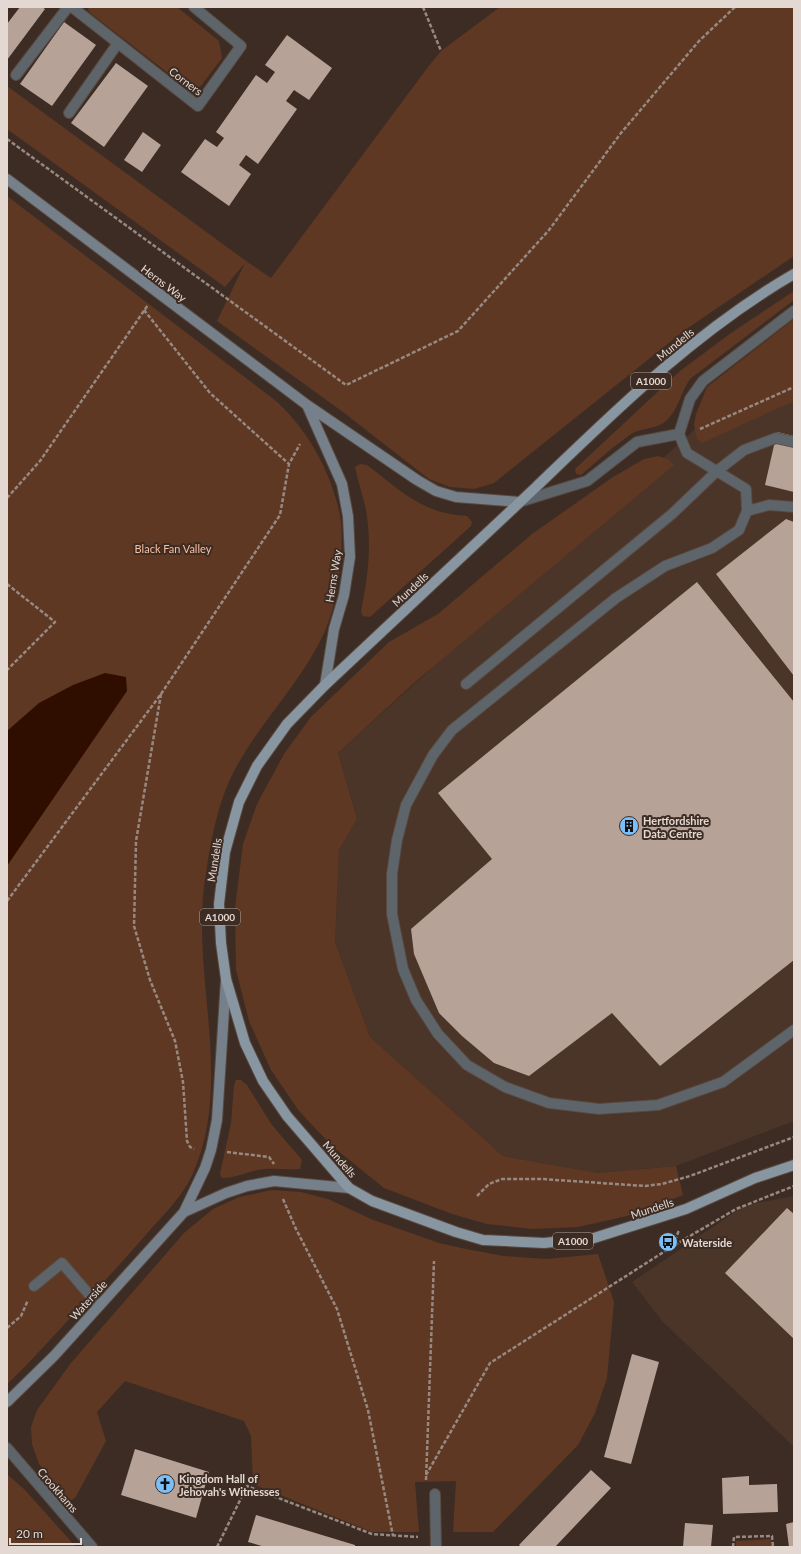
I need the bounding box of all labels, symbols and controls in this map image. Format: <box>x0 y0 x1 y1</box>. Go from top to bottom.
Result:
street label: Corners <box>167 64 205 98</box>
street label: Herns Way <box>139 262 189 304</box>
street label: Mundells <box>654 325 696 363</box>
road number: A1000 <box>631 373 671 389</box>
park label: Black Fan Valley <box>135 542 212 555</box>
street label: Herns Way <box>322 548 344 603</box>
street label: Mundells <box>389 569 431 609</box>
place label: Hertfordshire Data Centre <box>643 814 709 840</box>
building icon: Hertfordshire Data Centre <box>618 815 640 837</box>
street label: Mundells <box>204 837 224 883</box>
road number: A1000 <box>200 909 240 925</box>
street label: Mundells <box>321 1138 360 1180</box>
street label: Mundells <box>629 1195 675 1221</box>
bus stop icon: Waterside <box>657 1231 679 1253</box>
road number: A1000 <box>553 1233 593 1249</box>
place label: Waterside <box>682 1236 732 1249</box>
street label: Waterside <box>67 1277 109 1323</box>
street label: Crookhams <box>35 1465 81 1515</box>
place label: Kingdom Hall of Jehovah's Witnesses <box>179 1472 280 1498</box>
church icon: Kingdom Hall of Jehovah's Witnesses <box>154 1473 176 1495</box>
scale bar <box>10 1520 81 1546</box>
text: 20 m <box>16 1526 43 1541</box>

